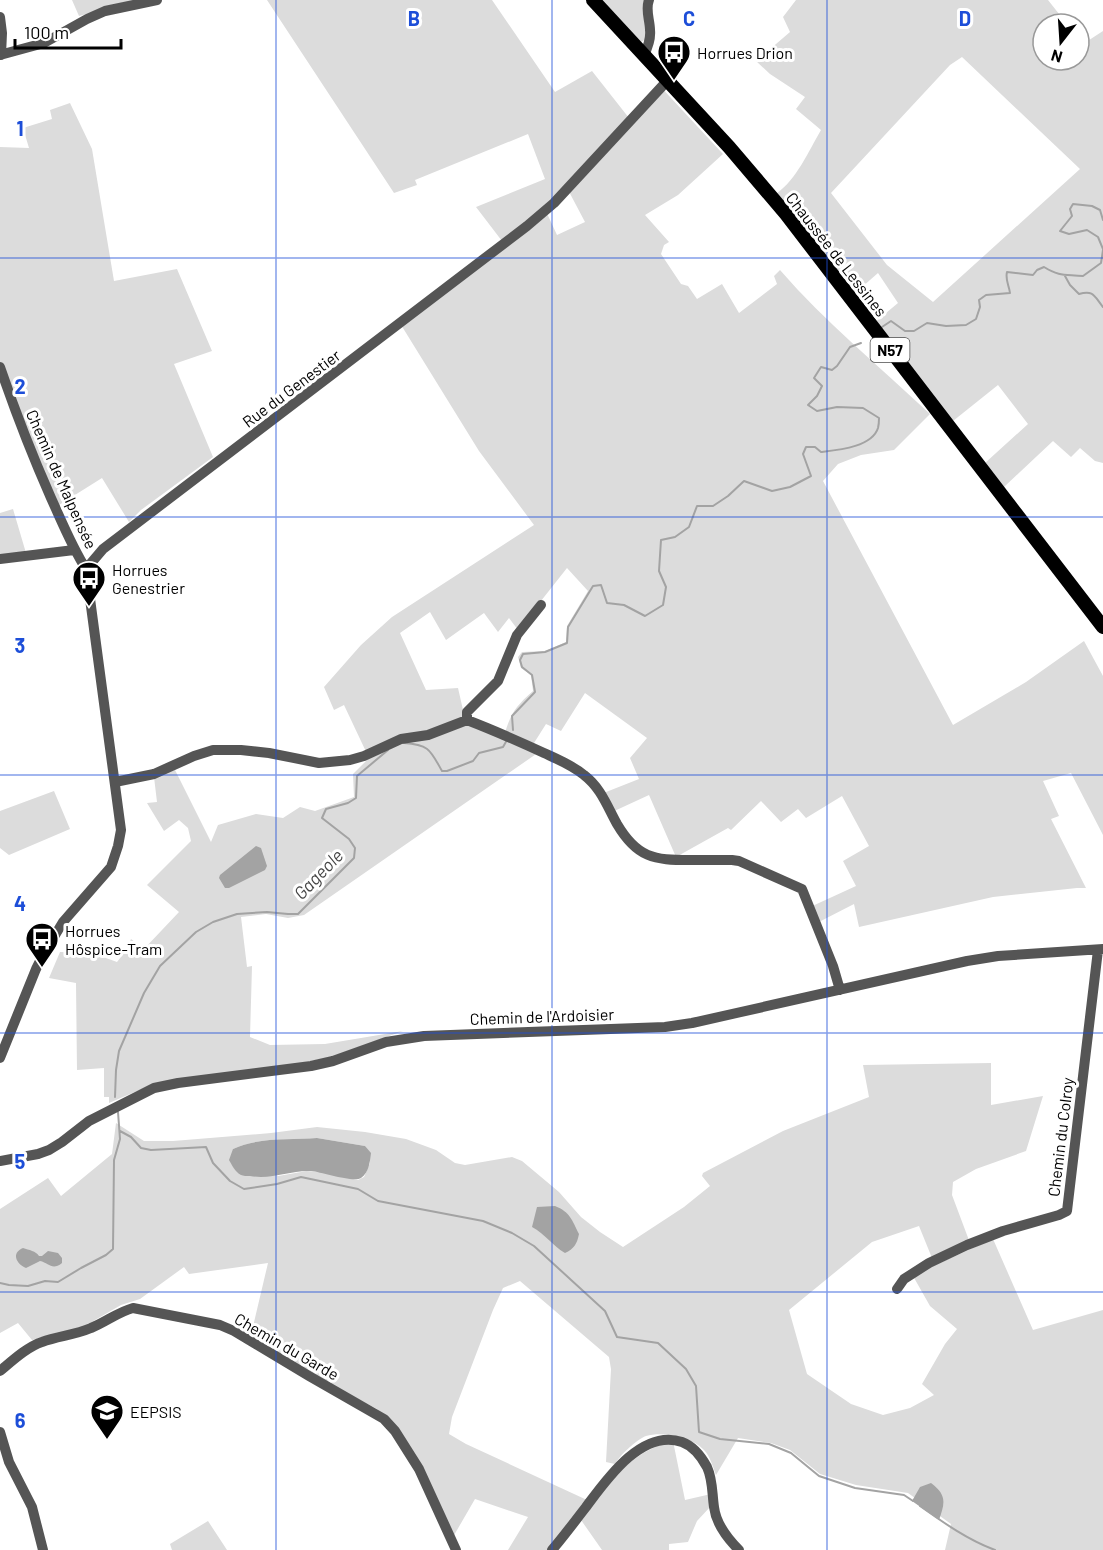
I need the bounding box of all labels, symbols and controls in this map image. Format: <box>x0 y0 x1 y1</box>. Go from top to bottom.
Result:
text: B <box>408 6 420 30</box>
text: C <box>683 6 695 30</box>
text: D <box>959 6 971 30</box>
scale bar <box>15 12 122 50</box>
north arrow <box>1031 12 1091 72</box>
text: 100 m <box>24 21 69 43</box>
bus stop icon: Horrues Drion <box>656 34 692 81</box>
place label: Horrues Drion <box>697 43 793 62</box>
text: N <box>1049 46 1064 67</box>
text: 1 <box>16 116 24 140</box>
street label: Chaussée de Lessines <box>783 188 891 320</box>
road number: N57 <box>870 338 910 362</box>
street label: Rue du Genestier <box>238 345 344 431</box>
text: 2 <box>14 374 26 398</box>
street label: Chemin de Malpensée <box>23 406 101 552</box>
bus stop icon: Horrues Genestrier <box>71 560 107 607</box>
place label: Horrues Genestrier <box>112 560 185 597</box>
text: 3 <box>15 633 25 657</box>
water label: Gageole <box>289 844 347 904</box>
text: 4 <box>14 891 26 915</box>
bus stop icon: Horrues Hôspice-Tram <box>24 921 60 968</box>
place label: Horrues Hôspice-Tram <box>65 921 162 958</box>
street label: Chemin de l'Ardoisier <box>470 1004 615 1028</box>
street label: Chemin du Colroy <box>1043 1076 1077 1198</box>
text: 5 <box>15 1149 26 1173</box>
street label: Chemin du Garde <box>231 1308 343 1384</box>
school or university icon: EEPSIS <box>89 1393 125 1440</box>
place label: EEPSIS <box>130 1402 182 1421</box>
text: 6 <box>15 1408 26 1432</box>

